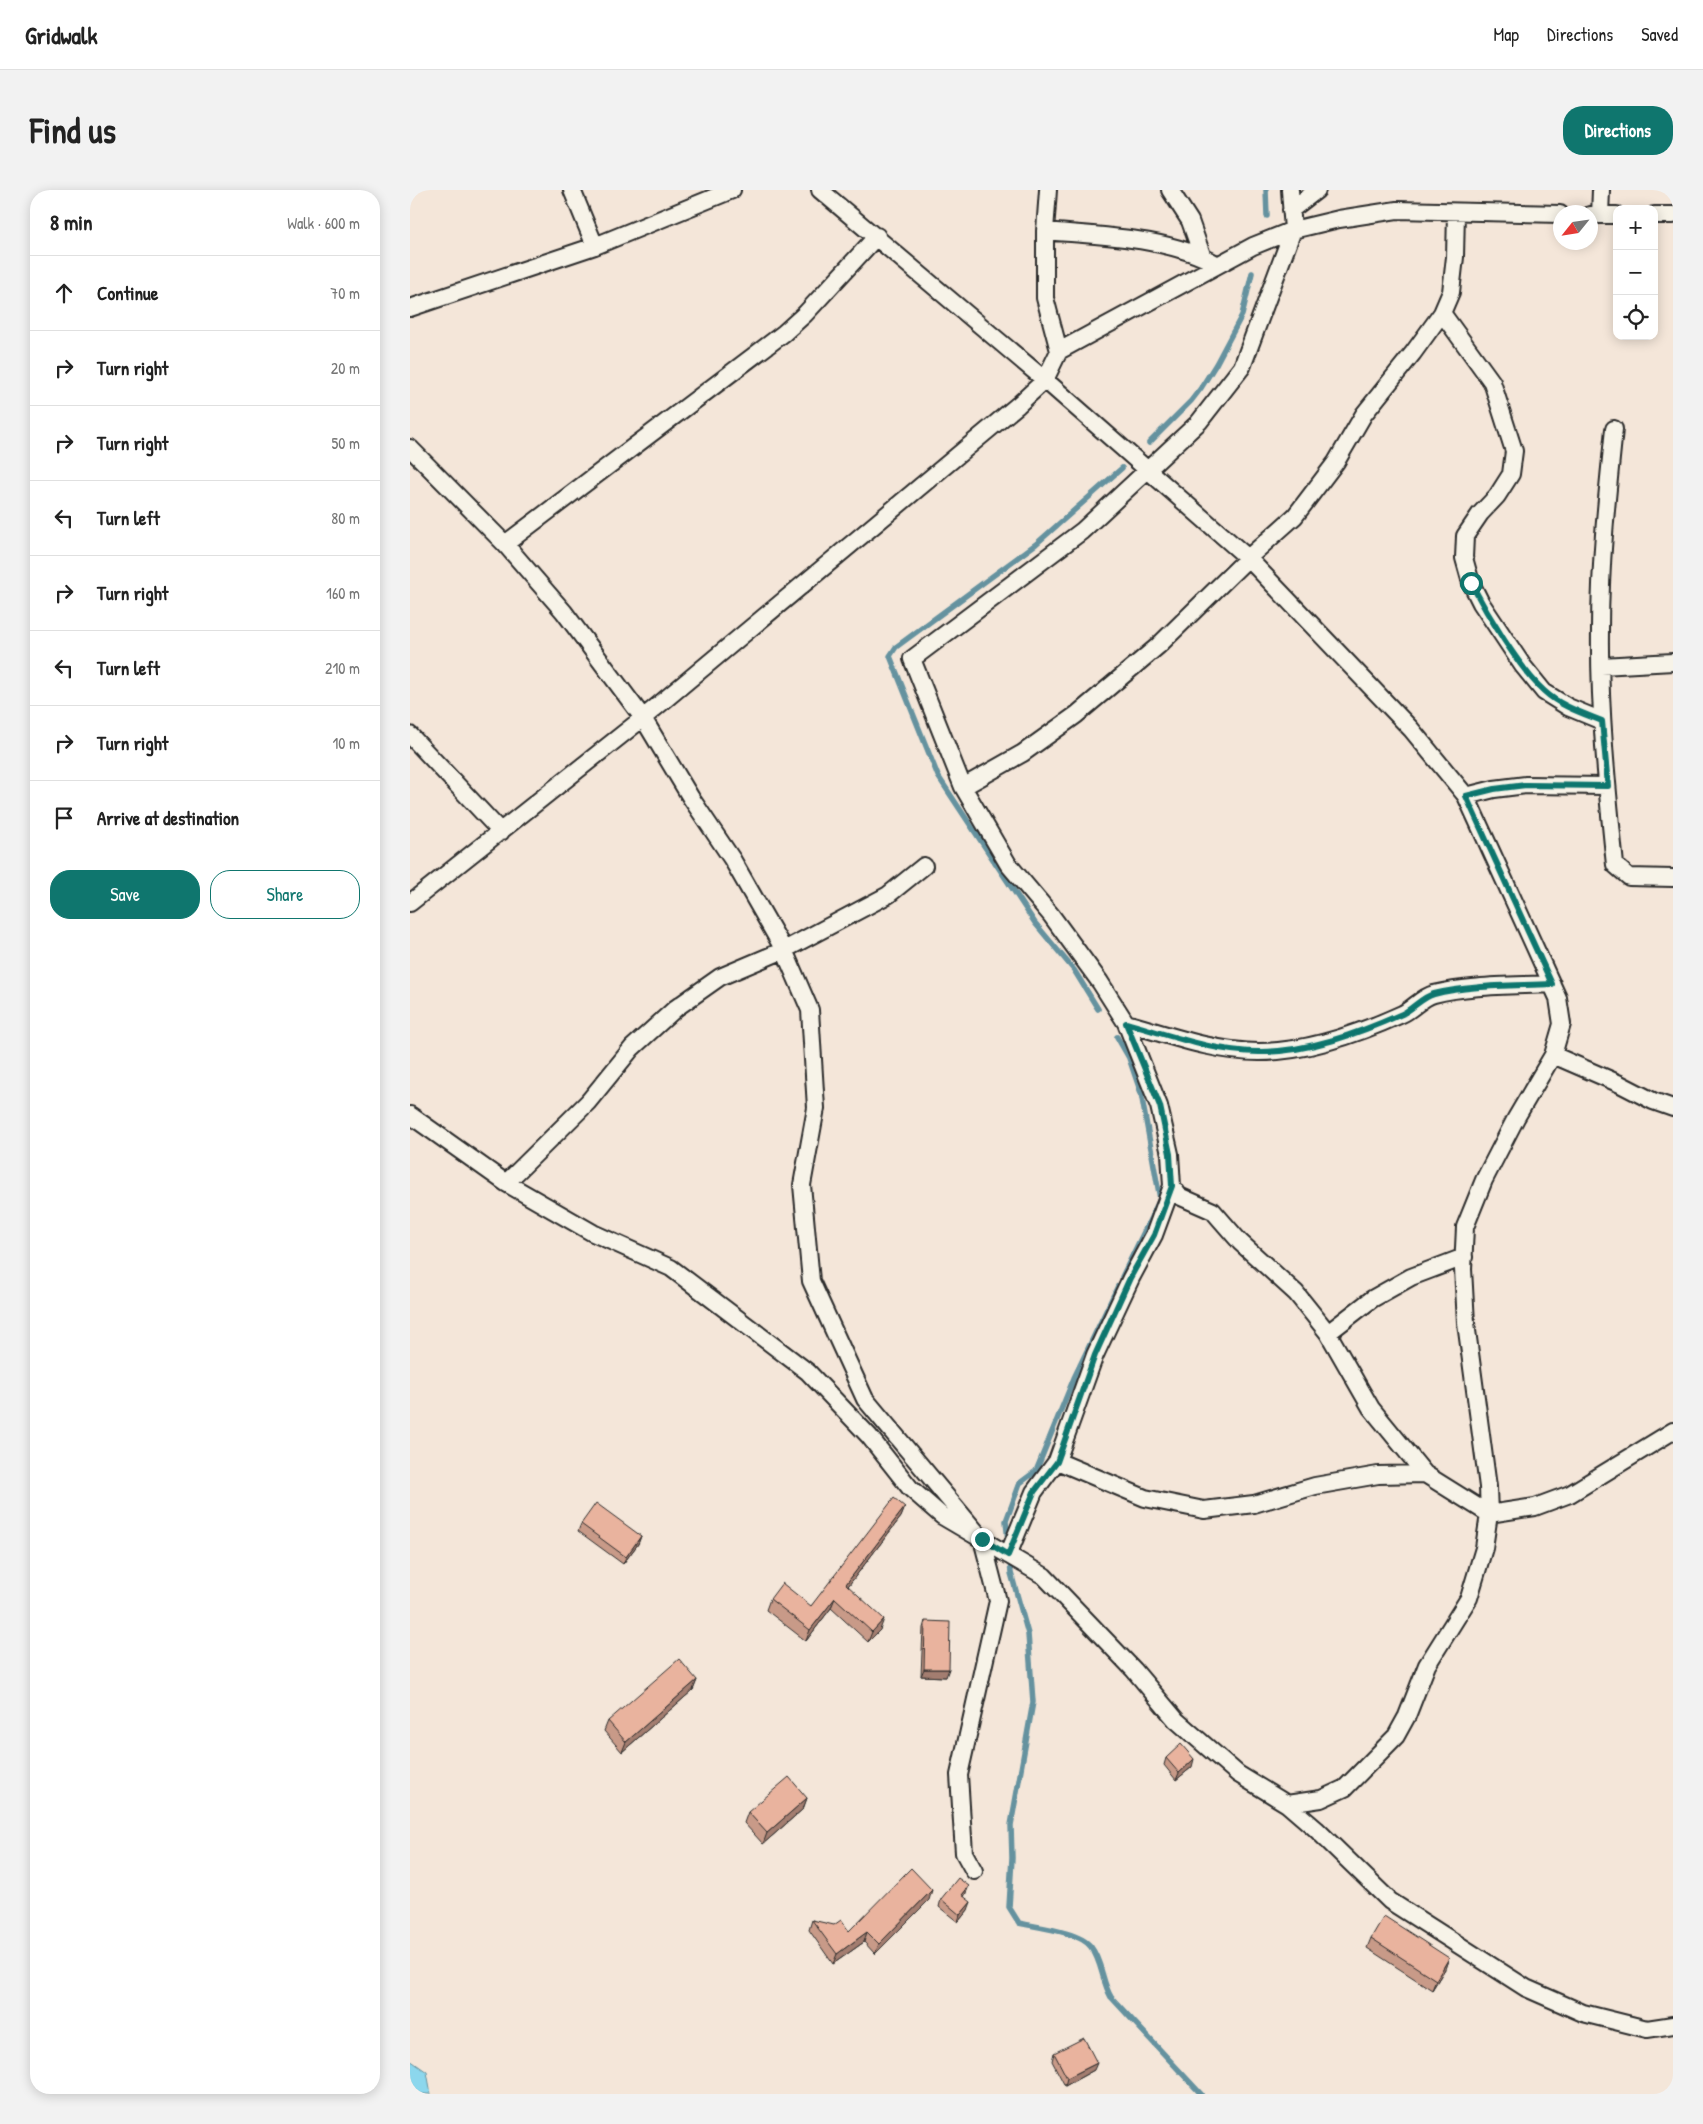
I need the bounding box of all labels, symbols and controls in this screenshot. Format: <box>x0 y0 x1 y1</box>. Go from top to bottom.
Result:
text: Gridwalk <box>25 19 97 51</box>
text: Map <box>1494 22 1519 47</box>
text: Directions <box>1547 22 1613 47</box>
text: Saved <box>1641 22 1678 47</box>
button: Directions <box>1563 106 1673 155</box>
text: Find us <box>30 107 116 154</box>
north arrow <box>1553 205 1598 250</box>
map controls <box>1613 205 1658 340</box>
button: + <box>1613 205 1658 250</box>
text: 8 min <box>50 208 92 237</box>
text: Walk · 600 m <box>287 212 360 234</box>
button: − <box>1613 250 1658 295</box>
icon: ahead <box>50 279 78 307</box>
text: Continue <box>97 280 158 306</box>
text: 70 m <box>330 282 360 304</box>
button: locate <box>1613 295 1658 340</box>
icon: right <box>50 354 78 382</box>
text: Turn right <box>97 355 168 381</box>
text: 20 m <box>331 357 360 379</box>
icon: right <box>50 429 78 457</box>
text: Turn right <box>97 430 168 456</box>
text: 50 m <box>332 432 360 454</box>
icon: left <box>50 504 78 532</box>
text: Turn left <box>97 505 160 531</box>
text: 80 m <box>331 507 360 529</box>
route start <box>1460 572 1483 595</box>
icon: right <box>50 579 78 607</box>
text: Turn right <box>97 580 168 606</box>
text: 160 m <box>326 582 360 604</box>
icon: left <box>50 654 78 682</box>
text: Turn left <box>97 655 160 681</box>
text: 210 m <box>325 657 360 679</box>
icon: right <box>50 729 78 757</box>
text: Turn right <box>97 730 168 756</box>
text: 10 m <box>332 732 360 754</box>
icon: arrive <box>50 804 78 832</box>
text: Arrive at destination <box>97 805 239 831</box>
button: Save <box>50 870 200 919</box>
button: Share <box>210 870 360 919</box>
route end <box>971 1528 994 1551</box>

